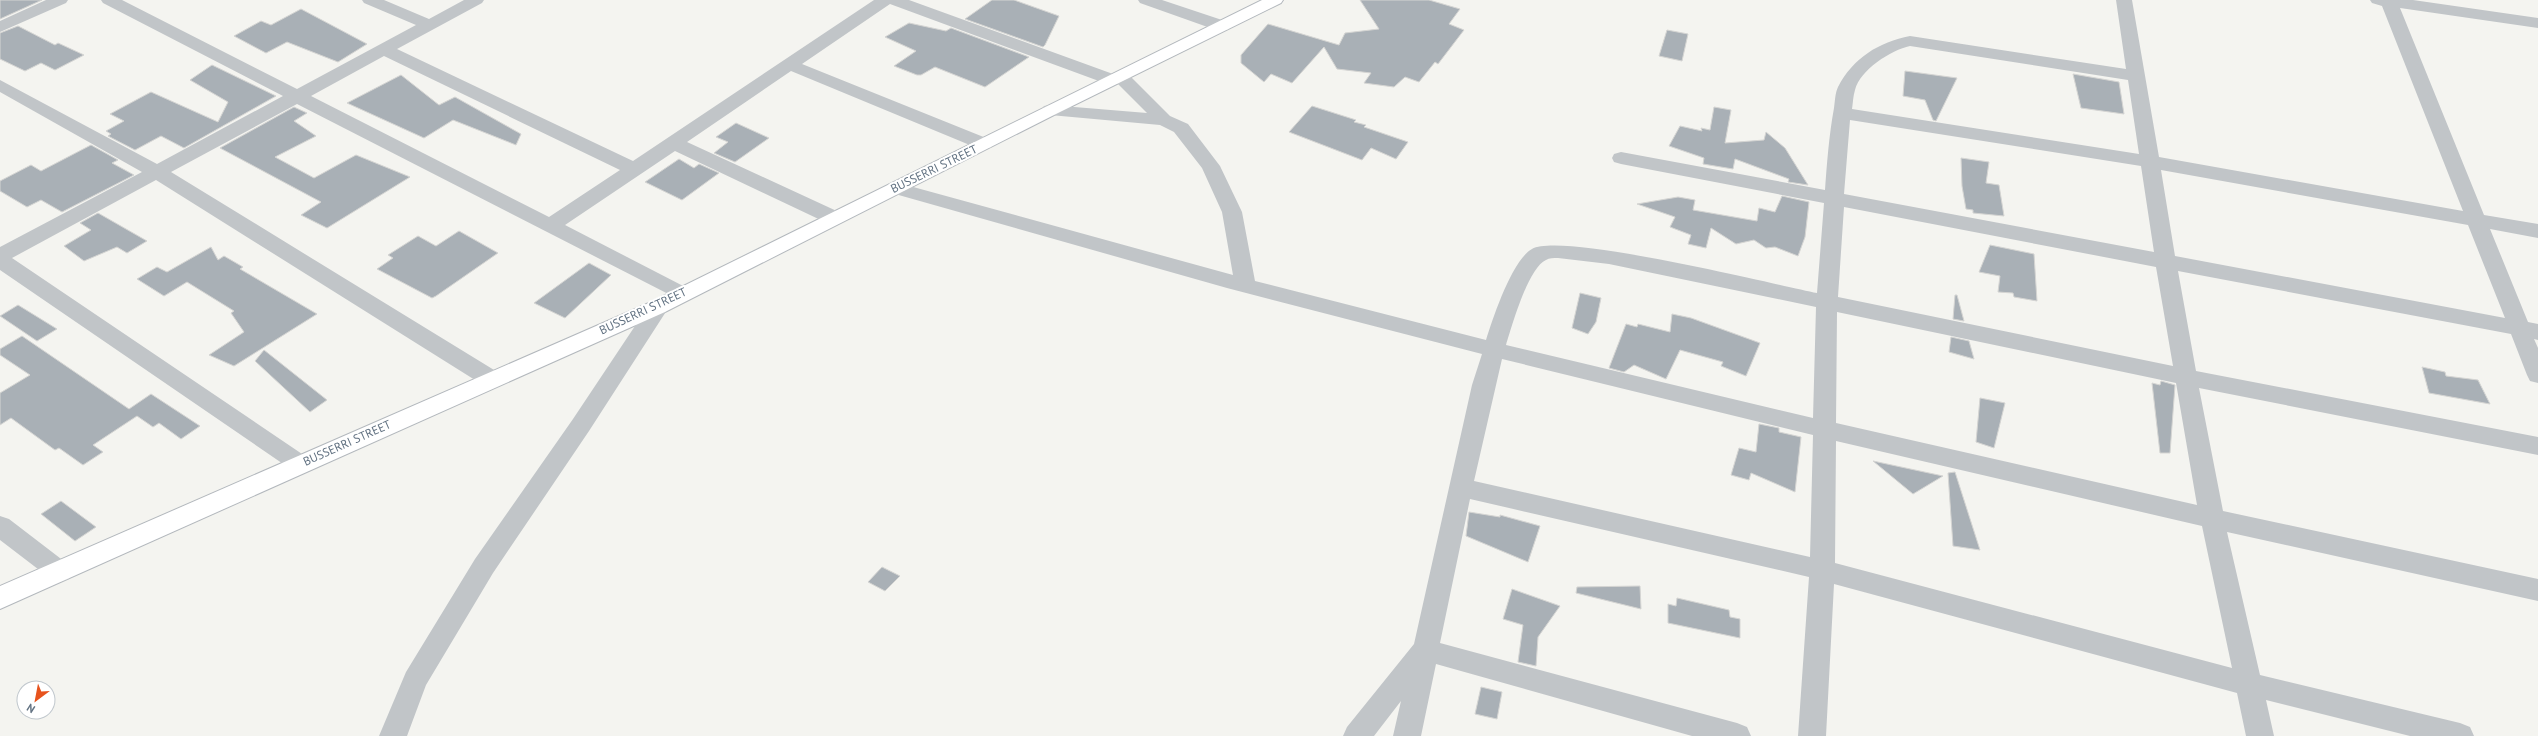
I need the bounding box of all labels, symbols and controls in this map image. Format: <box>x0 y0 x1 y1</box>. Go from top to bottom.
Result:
street label: BUSSERRI STREET <box>888 141 980 196</box>
street label: BUSSERRI STREET <box>597 284 689 337</box>
street label: BUSSERRI STREET <box>300 416 393 469</box>
north arrow <box>16 680 56 720</box>
text: N <box>24 701 37 716</box>

